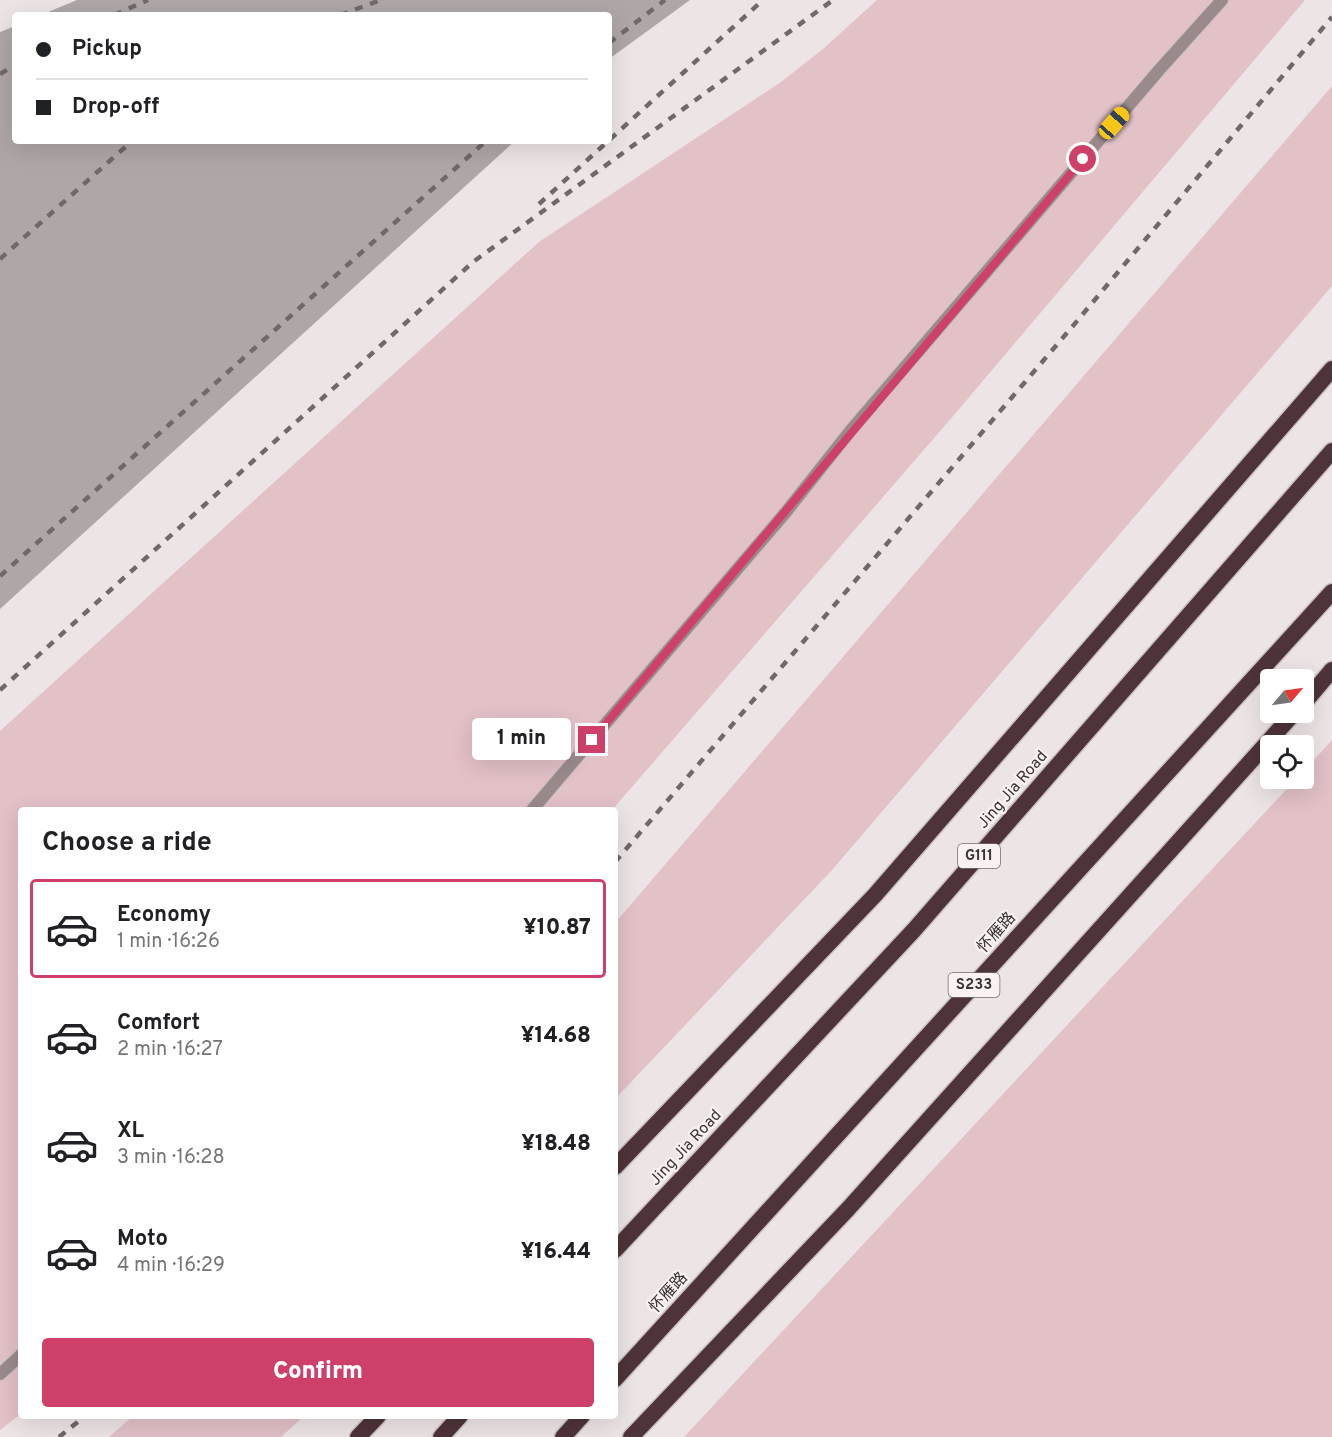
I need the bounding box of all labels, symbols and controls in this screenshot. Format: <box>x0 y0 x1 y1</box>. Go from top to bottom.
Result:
text: Pickup <box>72 36 142 63</box>
text: Drop-off <box>72 94 159 121</box>
car <box>1095 104 1133 142</box>
route start <box>1069 145 1096 172</box>
north arrow <box>1260 669 1314 723</box>
map controls <box>1260 669 1314 789</box>
callout: 1 min <box>472 719 571 761</box>
text: 1 min <box>497 726 546 752</box>
route end <box>578 726 605 753</box>
button: locate <box>1260 735 1314 789</box>
street label: Jing Jia Road <box>974 747 1052 833</box>
text: Choose a ride <box>42 826 212 860</box>
road number: G111 <box>958 844 1000 868</box>
icon: car <box>45 902 99 956</box>
text: Economy <box>117 902 211 929</box>
street label: 怀雁路 <box>974 908 1020 958</box>
text: ¥10.87 <box>523 915 591 942</box>
text: 1 min · 16:26 <box>117 929 220 955</box>
road number: S233 <box>948 973 1000 997</box>
icon: car <box>45 1010 99 1064</box>
text: Comfort <box>117 1010 200 1037</box>
text: ¥14.68 <box>521 1023 591 1050</box>
text: 2 min · 16:27 <box>117 1037 223 1063</box>
street label: Jing Jia Road <box>646 1106 726 1190</box>
icon: car <box>45 1118 99 1172</box>
text: XL <box>117 1118 144 1145</box>
text: ¥18.48 <box>521 1131 591 1158</box>
text: 3 min · 16:28 <box>117 1145 225 1171</box>
icon: car <box>45 1226 99 1280</box>
text: Moto <box>117 1226 168 1253</box>
text: ¥16.44 <box>521 1239 591 1266</box>
text: 4 min · 16:29 <box>117 1253 225 1279</box>
street label: 怀雁路 <box>646 1268 692 1318</box>
button: Confirm <box>42 1338 594 1407</box>

